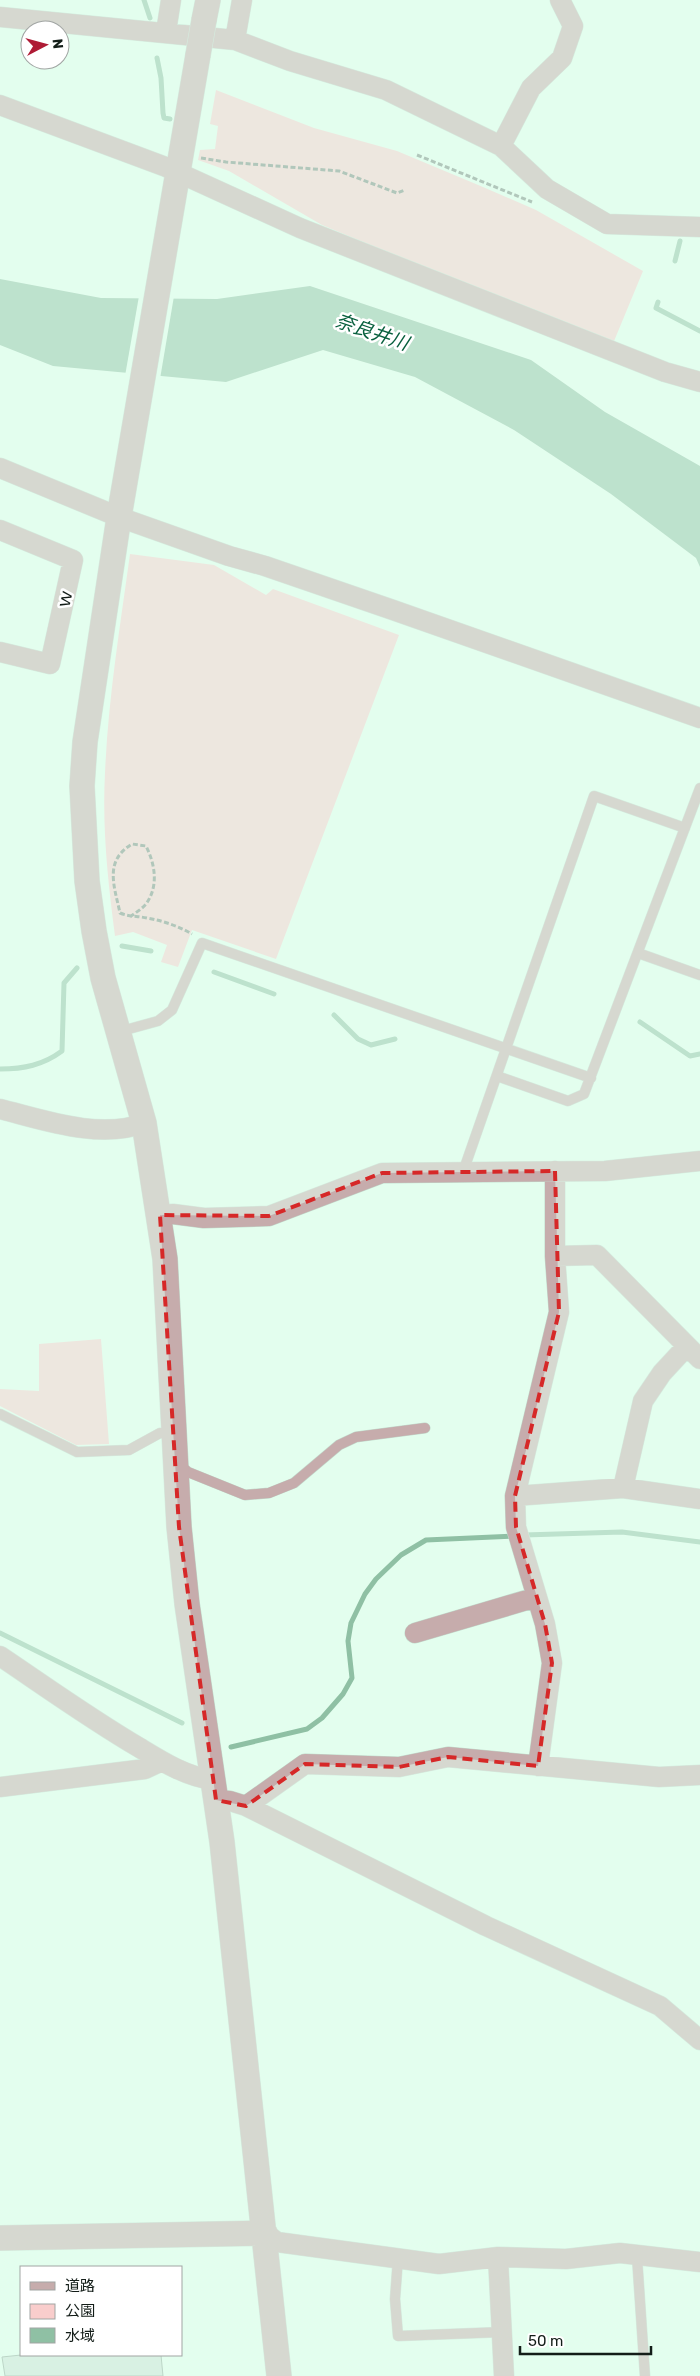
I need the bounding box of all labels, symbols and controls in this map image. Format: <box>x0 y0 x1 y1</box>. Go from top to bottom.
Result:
north arrow <box>20 20 70 70</box>
text: N <box>48 38 66 50</box>
water label: 奈良井川 <box>332 309 414 356</box>
street label: ｗ <box>52 588 78 610</box>
legend <box>20 2266 182 2356</box>
text: 道路 <box>65 2277 95 2295</box>
text: 公園 <box>65 2302 95 2320</box>
scale bar <box>520 2324 651 2356</box>
text: 水域 <box>65 2327 95 2345</box>
text: 50 m <box>528 2332 563 2350</box>

